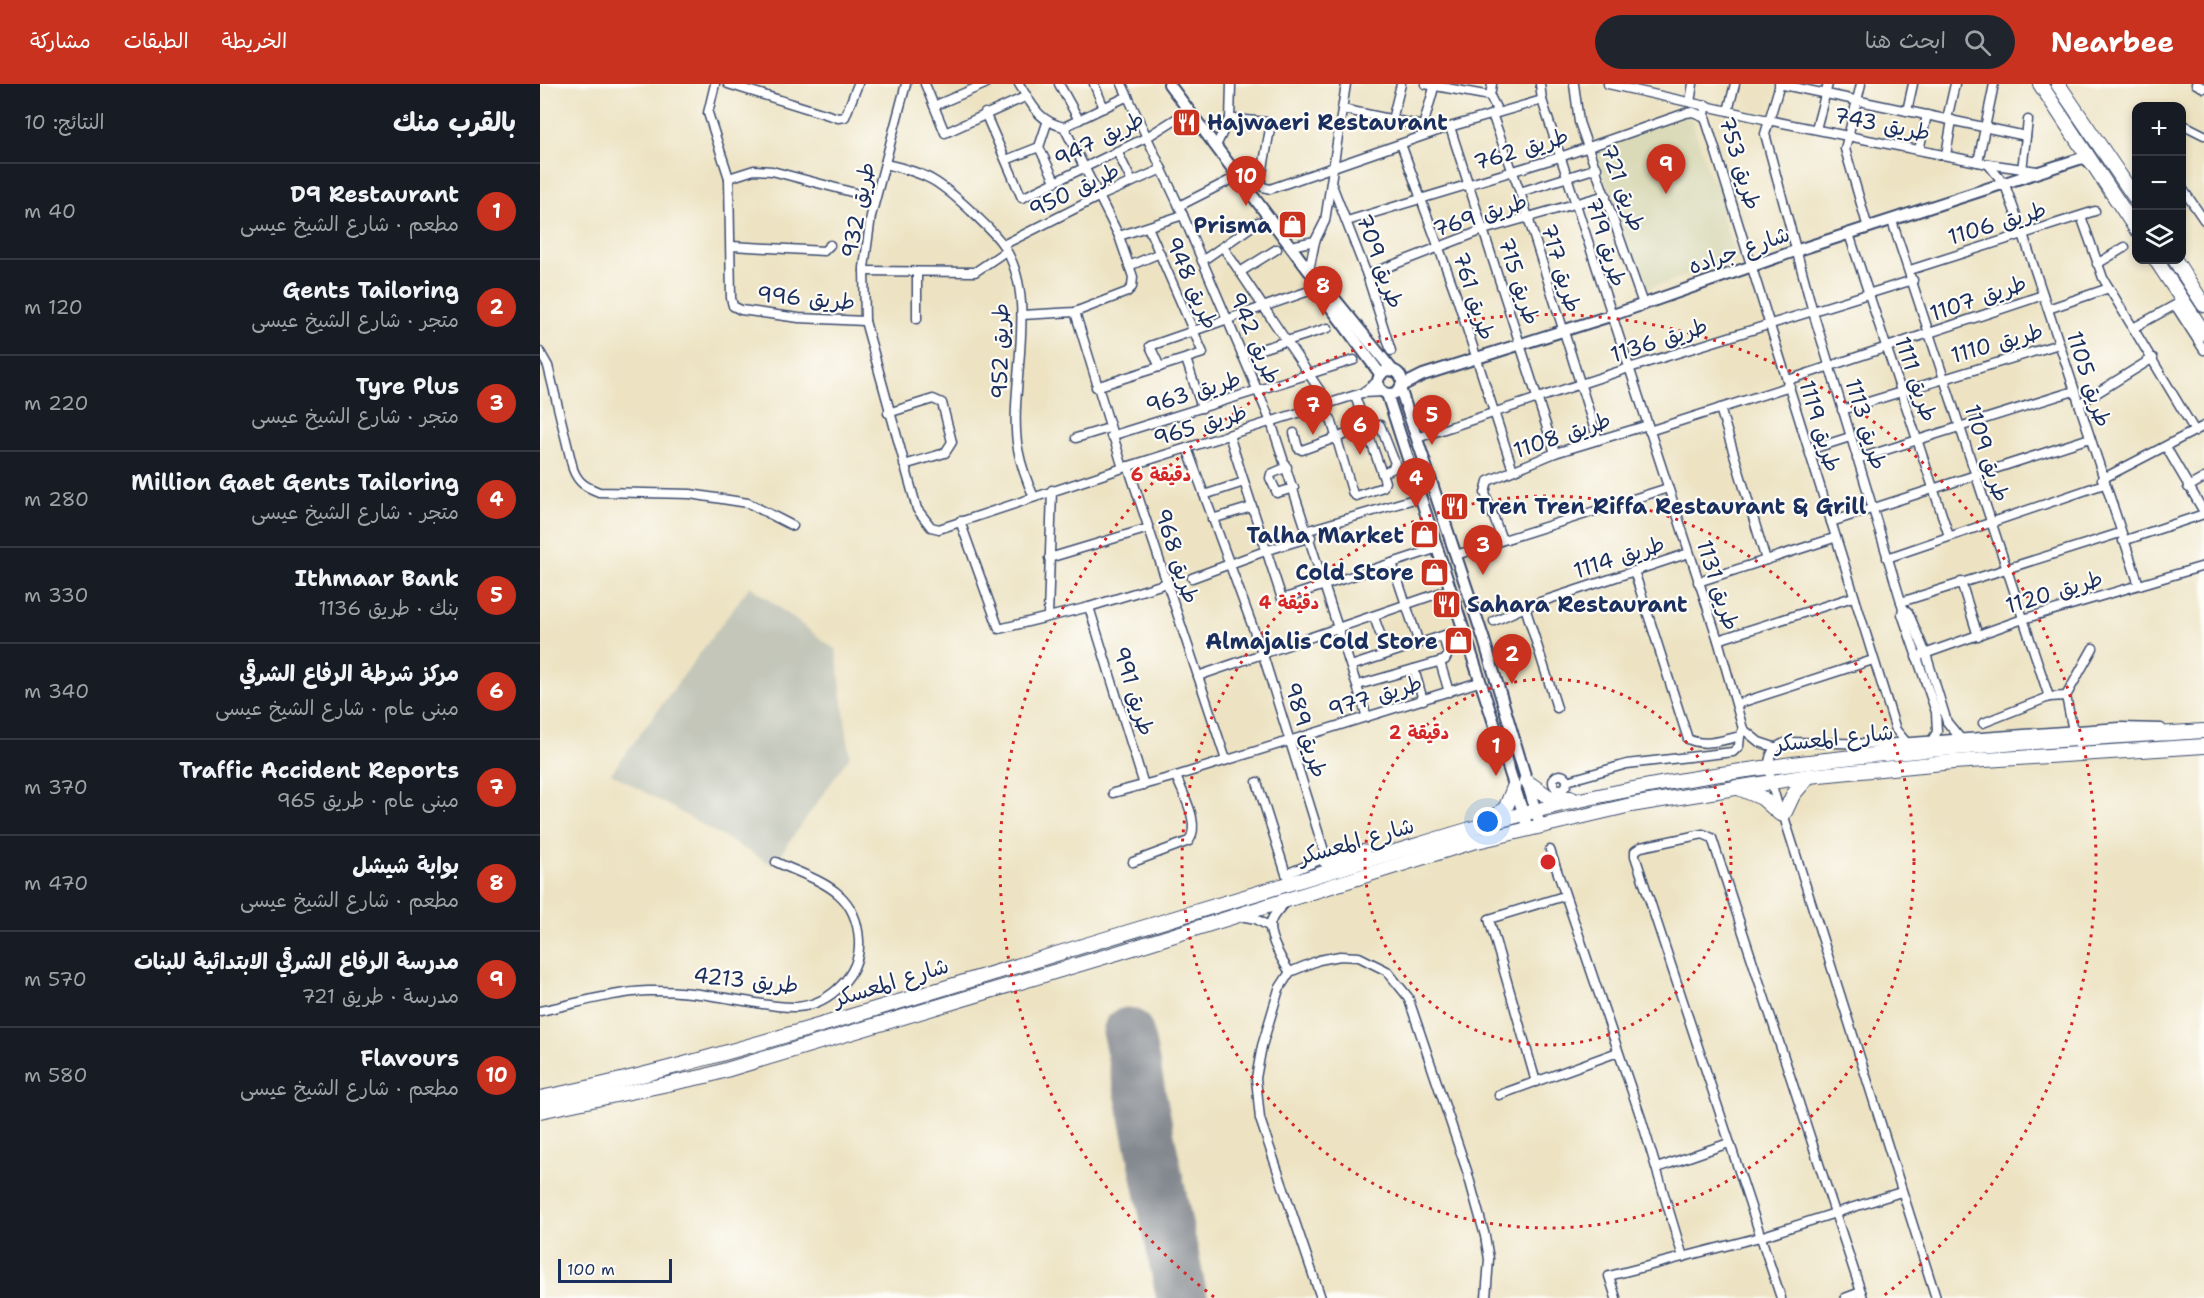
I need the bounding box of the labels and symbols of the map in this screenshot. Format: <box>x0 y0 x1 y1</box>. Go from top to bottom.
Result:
street label: طريق 743 <box>1831 100 1933 148</box>
street label: طريق 947 <box>1049 104 1149 174</box>
restaurant icon: Hajwaeri Restaurant <box>1170 106 1202 138</box>
place label: Hajwaeri Restaurant <box>1207 108 1448 137</box>
street label: طريق 753 <box>1712 113 1768 213</box>
street label: طريق 762 <box>1470 121 1572 177</box>
street label: طريق 721 <box>1594 140 1652 236</box>
pin: 9 <box>1646 144 1686 194</box>
street label: طريق 950 <box>1024 156 1124 224</box>
pin: 10 <box>1226 156 1266 206</box>
street label: طريق 932 <box>834 159 882 261</box>
street label: طريق 769 <box>1429 186 1531 244</box>
street label: طريق 719 <box>1579 194 1633 290</box>
street label: طريق 1106 <box>1944 194 2050 252</box>
shop icon: Prisma <box>1277 209 1309 241</box>
street label: طريق 709 <box>1349 210 1411 312</box>
place label: Prisma <box>1193 211 1272 240</box>
street label: شارع جراده <box>1684 219 1794 282</box>
street label: طريق 717 <box>1534 220 1588 316</box>
street label: طريق 948 <box>1159 232 1225 334</box>
street label: طريق 715 <box>1491 234 1547 328</box>
street label: طريق 761 <box>1446 248 1502 344</box>
pin: 8 <box>1304 266 1342 316</box>
street label: طريق 1107 <box>1926 268 2030 328</box>
street label: طريق 996 <box>756 279 856 317</box>
street label: طريق 942 <box>1223 287 1287 389</box>
street label: طريق 952 <box>985 303 1015 399</box>
street label: طريق 1136 <box>1607 311 1711 369</box>
street label: طريق 1110 <box>1948 316 2046 370</box>
street label: طريق 1105 <box>2060 327 2118 431</box>
street label: طريق 1111 <box>1888 333 1944 425</box>
street label: طريق 963 <box>1142 364 1244 420</box>
street label: طريق 1113 <box>1838 375 1894 473</box>
street label: طريق 1119 <box>1792 377 1848 475</box>
pin: 7 <box>1294 386 1332 435</box>
pin: 5 <box>1412 396 1452 445</box>
street label: طريق 965 <box>1150 397 1250 453</box>
street label: طريق 1109 <box>1958 401 2016 505</box>
street label: طريق 1108 <box>1509 405 1615 465</box>
pin: 6 <box>1340 406 1380 455</box>
pin: 4 <box>1396 458 1436 508</box>
text: 6 دقيقة <box>1131 463 1191 487</box>
restaurant icon: Tren Tren Riffa Restaurant & Grill <box>1439 490 1471 522</box>
place label: Tren Tren Riffa Restaurant & Grill <box>1476 492 1867 521</box>
street label: طريق 968 <box>1148 505 1206 607</box>
shop icon: Talha Market <box>1409 519 1441 551</box>
place label: Talha Market <box>1247 521 1404 550</box>
pin: 3 <box>1464 526 1502 575</box>
street label: طريق 1114 <box>1570 529 1668 585</box>
street label: طريق 1131 <box>1690 536 1746 634</box>
shop icon: Cold Store <box>1419 556 1451 588</box>
place label: Cold Store <box>1295 558 1414 587</box>
street label: طريق 1120 <box>2002 563 2106 621</box>
restaurant icon: Sahara Restaurant <box>1430 588 1462 620</box>
place label: Sahara Restaurant <box>1467 590 1688 619</box>
text: 4 دقيقة <box>1259 591 1319 615</box>
shop icon: Almajalis Cold Store <box>1443 625 1475 657</box>
place label: Almajalis Cold Store <box>1205 627 1438 656</box>
pin: 2 <box>1492 634 1532 684</box>
street label: طريق 991 <box>1107 643 1161 739</box>
street label: طريق 977 <box>1324 668 1426 724</box>
street label: طريق 989 <box>1278 679 1334 781</box>
street label: شارع المعسكر <box>1771 717 1895 760</box>
text: 2 دقيقة <box>1389 721 1449 745</box>
pin: 1 <box>1476 726 1516 776</box>
your location <box>1473 807 1502 836</box>
street label: شارع المعسكر <box>1293 811 1418 873</box>
centre of rings <box>1538 852 1558 872</box>
street label: شارع المعسكر <box>828 951 953 1015</box>
street label: طريق 4213 <box>692 960 800 1000</box>
scale bar <box>558 1256 672 1284</box>

